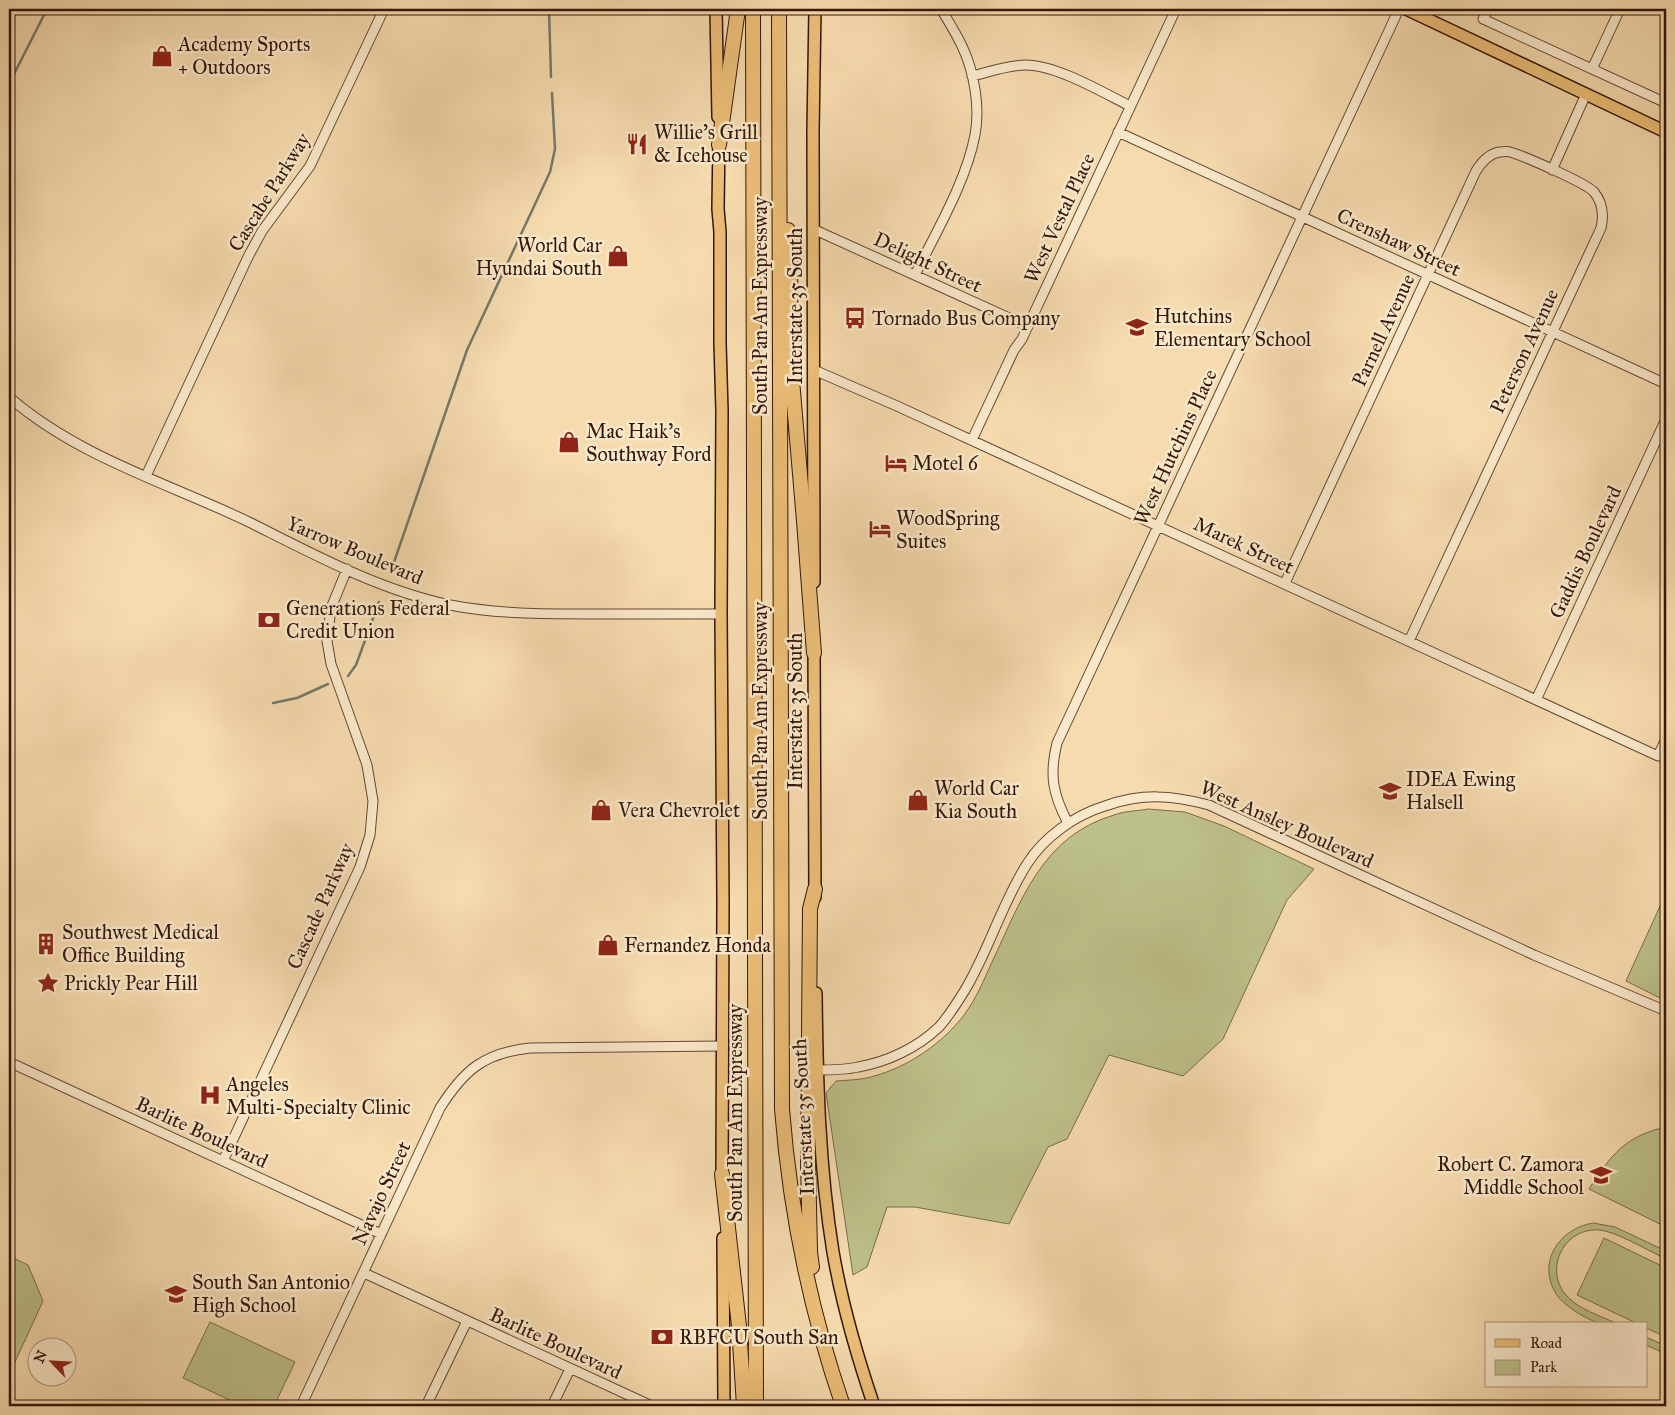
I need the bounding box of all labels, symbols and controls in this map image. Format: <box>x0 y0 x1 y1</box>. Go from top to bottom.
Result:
place label: Academy Sports + Outdoors <box>177 32 310 79</box>
shop icon: Academy Sports + Outdoors <box>149 43 175 69</box>
place label: Willie's Grill & Icehouse <box>654 120 758 167</box>
street label: Cascabe Parkway <box>223 128 315 256</box>
restaurant icon: Willie's Grill & Icehouse <box>624 131 650 157</box>
street label: West Vestal Place <box>1018 149 1100 287</box>
street label: South Pan Am Expressway <box>748 196 772 415</box>
street label: Crenshaw Street <box>1333 203 1465 281</box>
street label: Delight Street <box>870 227 986 298</box>
street label: Interstate 35 South <box>783 228 807 384</box>
place label: World Car Hyundai South <box>475 233 602 280</box>
shop icon: World Car Hyundai South <box>605 243 631 269</box>
street label: Parnell Avenue <box>1346 270 1420 390</box>
street label: Peterson Avenue <box>1485 285 1563 417</box>
place label: Hutchins Elementary School <box>1154 304 1312 351</box>
bus stop icon: Tornado Bus Company <box>842 305 868 331</box>
place label: Tornado Bus Company <box>872 306 1061 330</box>
school or university icon: Hutchins Elementary School <box>1124 314 1150 340</box>
street label: West Hutchins Place <box>1128 365 1222 529</box>
place label: Mac Haik's Southway Ford <box>586 419 712 466</box>
shop icon: Mac Haik's Southway Ford <box>556 429 582 455</box>
hotel icon: Motel 6 <box>883 450 909 476</box>
place label: Motel 6 <box>912 451 979 475</box>
street label: Gaddis Boulevard <box>1544 482 1626 622</box>
place label: WoodSpring Suites <box>896 506 1000 553</box>
street label: Yarrow Boulevard <box>283 511 427 589</box>
street label: Marek Street <box>1190 511 1298 579</box>
hotel icon: WoodSpring Suites <box>867 516 893 542</box>
place label: Generations Federal Credit Union <box>286 596 450 643</box>
street label: South Pan Am Expressway <box>748 601 772 820</box>
bank icon: Generations Federal Credit Union <box>256 607 282 633</box>
street label: Interstate 35 South <box>783 633 807 789</box>
place label: IDEA Ewing Halsell <box>1406 767 1516 814</box>
street label: West Ansley Boulevard <box>1197 775 1377 873</box>
place label: World Car Kia South <box>934 776 1019 823</box>
school or university icon: IDEA Ewing Halsell <box>1377 778 1403 804</box>
shop icon: World Car Kia South <box>905 787 931 813</box>
shop icon: Vera Chevrolet <box>588 797 614 823</box>
place label: Vera Chevrolet <box>617 798 740 822</box>
street label: Cascade Parkway <box>281 839 359 973</box>
place label: Southwest Medical Office Building <box>62 920 219 968</box>
building icon: Southwest Medical Office Building <box>33 931 59 957</box>
shop icon: Fernandez Honda <box>595 932 621 958</box>
place label: Fernandez Honda <box>624 933 772 957</box>
place icon: Prickly Pear Hill <box>35 970 61 996</box>
place label: Prickly Pear Hill <box>64 971 199 995</box>
street label: South Pan Am Expressway <box>723 1003 747 1222</box>
street label: Interstate 35 South <box>787 1038 819 1196</box>
place label: Angeles Multi-Specialty Clinic <box>225 1072 411 1119</box>
hospital icon: Angeles Multi-Specialty Clinic <box>197 1082 223 1108</box>
street label: Barlite Boulevard <box>132 1091 272 1173</box>
street label: Navajo Street <box>346 1137 416 1249</box>
place label: Robert C. Zamora Middle School <box>1437 1152 1585 1199</box>
school or university icon: Robert C. Zamora Middle School <box>1588 1162 1614 1188</box>
place label: South San Antonio High School <box>192 1270 350 1318</box>
school or university icon: South San Antonio High School <box>163 1281 189 1307</box>
street label: Barlite Boulevard <box>486 1302 626 1384</box>
legend <box>1485 1322 1648 1388</box>
bank icon: RBFCU South San <box>649 1324 675 1350</box>
place label: RBFCU South San <box>679 1325 839 1349</box>
text: Road <box>1530 1334 1562 1352</box>
north arrow <box>28 1338 78 1388</box>
text: N <box>30 1348 51 1366</box>
text: Park <box>1530 1358 1557 1376</box>

